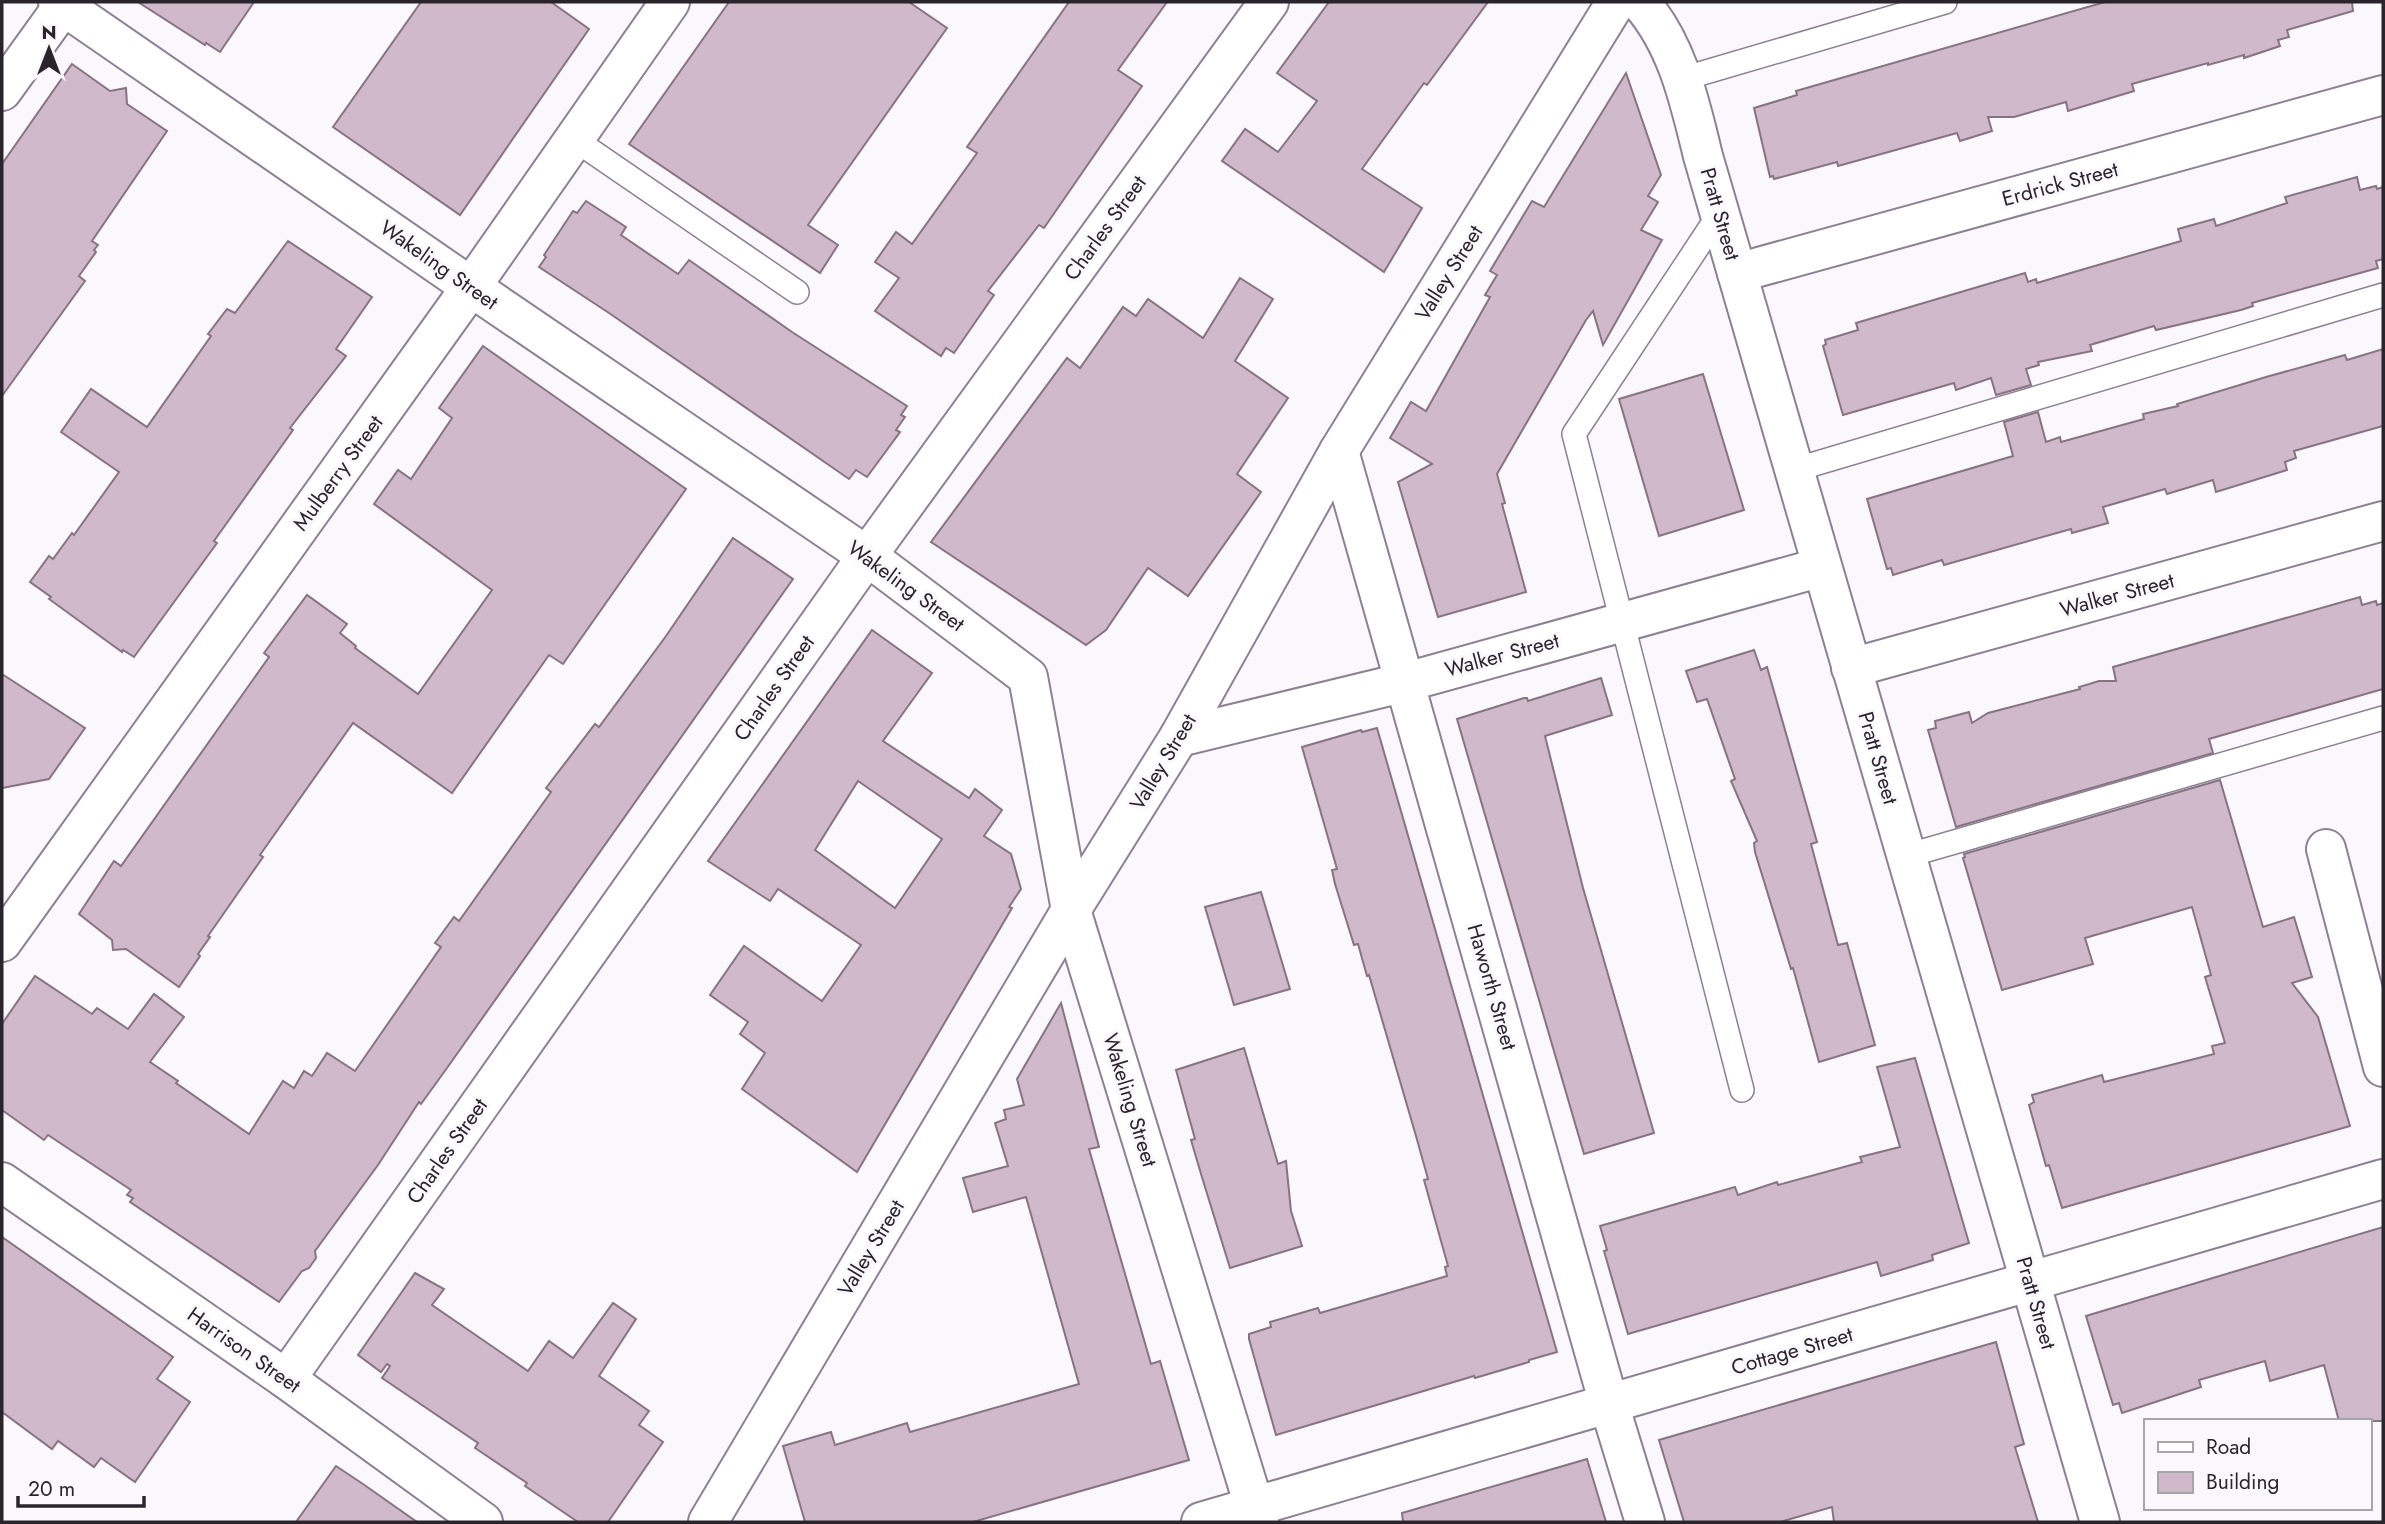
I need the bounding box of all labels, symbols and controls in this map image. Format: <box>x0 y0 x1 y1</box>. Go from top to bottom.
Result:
north arrow <box>14 14 84 84</box>
text: N <box>41 19 57 46</box>
street label: Erdrick Street <box>1999 154 2121 214</box>
street label: Pratt Street <box>1693 164 1747 264</box>
street label: Charles Street <box>1057 169 1153 287</box>
street label: Wakeling Street <box>374 213 504 317</box>
street label: Valley Street <box>1408 219 1490 327</box>
street label: Mulberry Street <box>286 409 390 537</box>
street label: Wakeling Street <box>841 533 971 639</box>
street label: Walker Street <box>2057 565 2177 625</box>
street label: Walker Street <box>1442 625 1562 685</box>
street label: Charles Street <box>726 629 822 747</box>
street label: Valley Street <box>1122 708 1204 816</box>
street label: Pratt Street <box>1851 708 1905 808</box>
street label: Haworth Street <box>1460 920 1524 1054</box>
street label: Wakeling Street <box>1095 1030 1165 1170</box>
street label: Charles Street <box>399 1092 495 1210</box>
street label: Valley Street <box>830 1194 912 1302</box>
street label: Pratt Street <box>2009 1253 2063 1353</box>
street label: Harrison Street <box>181 1300 307 1400</box>
street label: Cottage Street <box>1728 1319 1856 1383</box>
legend <box>2144 1419 2371 1510</box>
text: Road <box>2206 1432 2251 1462</box>
scale bar <box>18 1464 144 1508</box>
text: Building <box>2206 1467 2279 1497</box>
text: 20 m <box>28 1474 75 1504</box>

